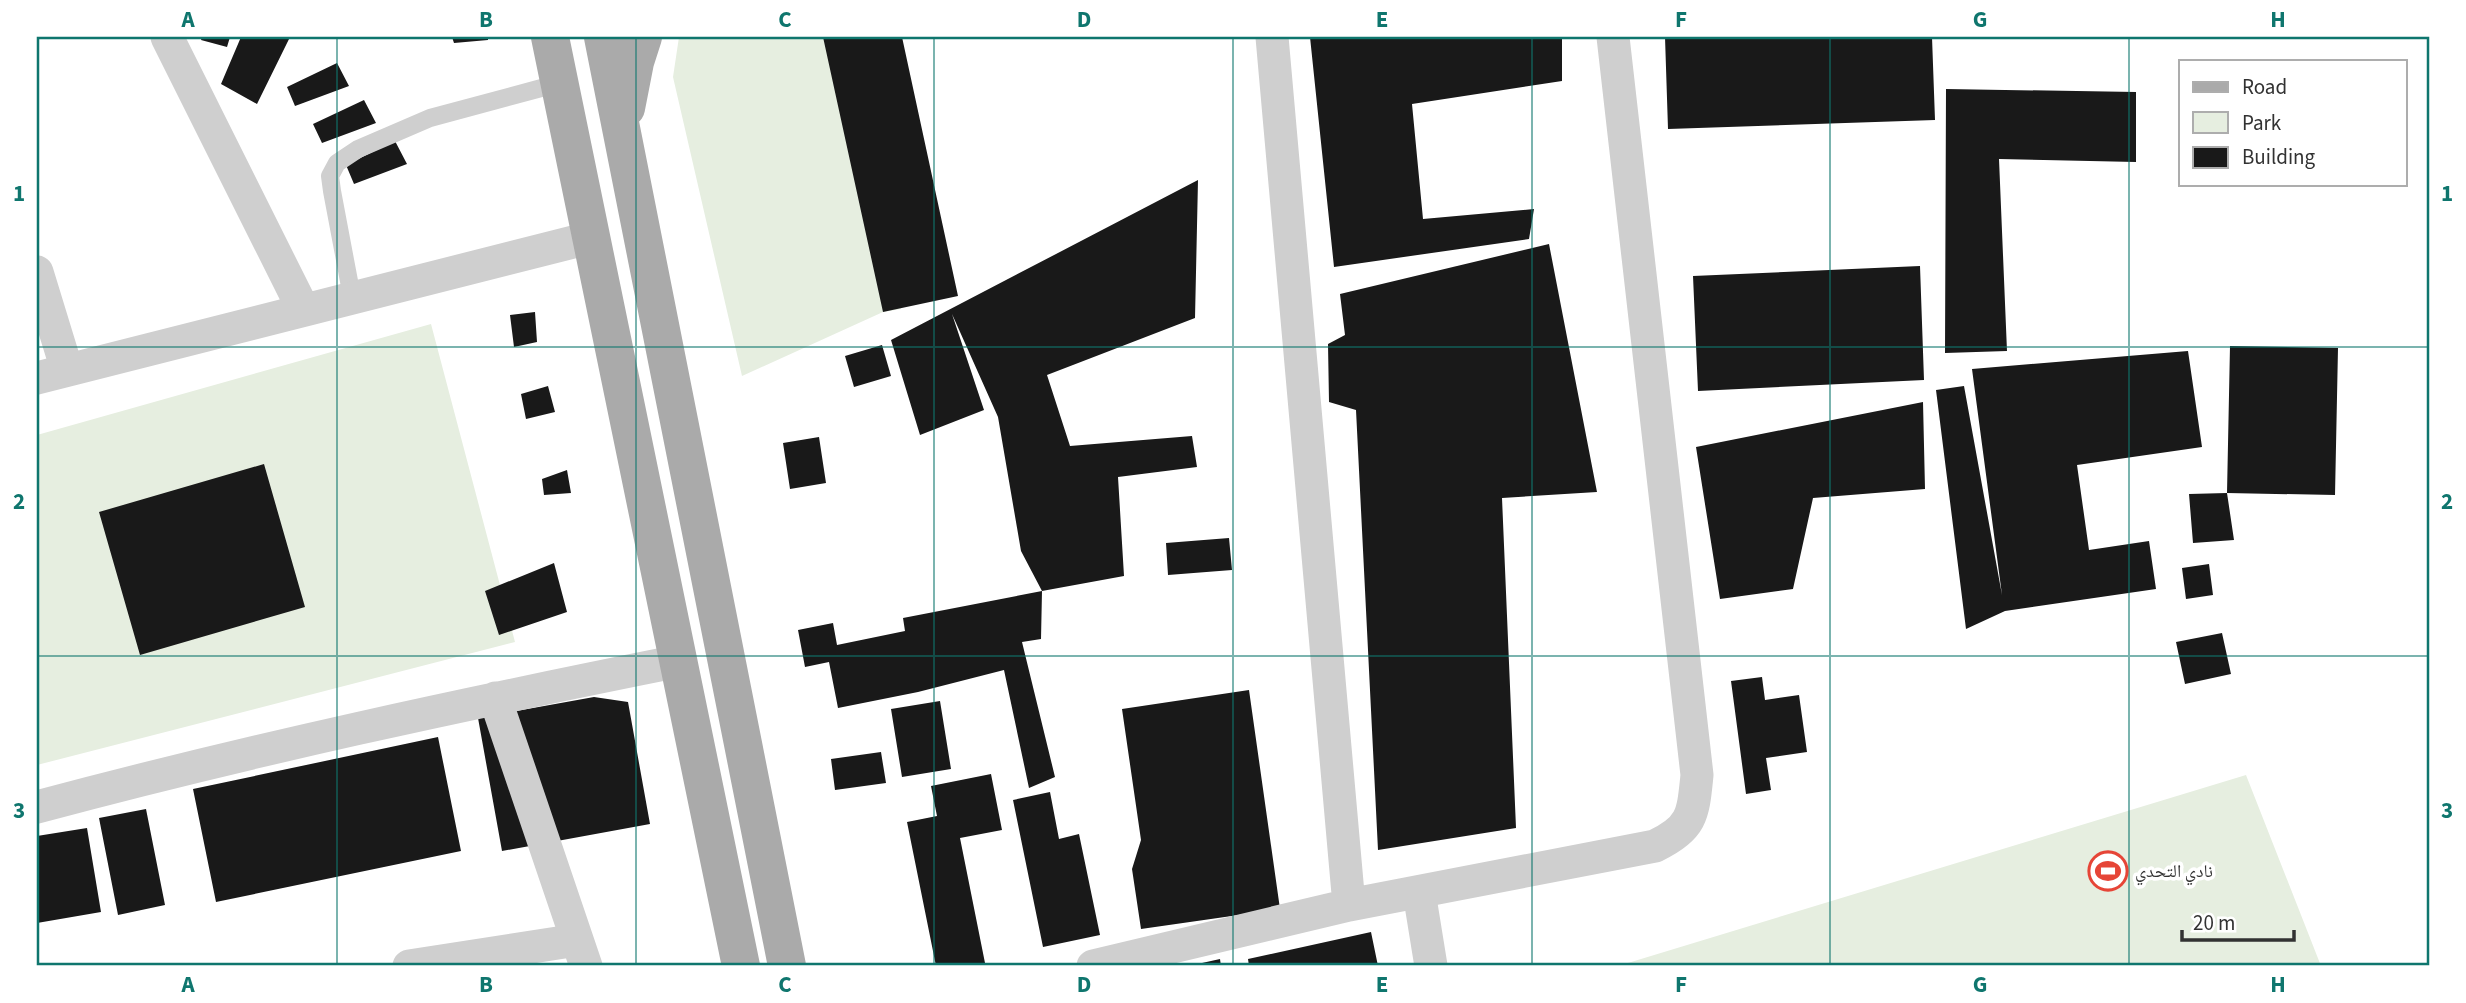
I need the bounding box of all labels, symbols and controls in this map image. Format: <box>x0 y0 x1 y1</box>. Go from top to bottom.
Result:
text: A <box>180 3 195 36</box>
text: B <box>479 3 493 36</box>
text: C <box>778 3 792 36</box>
text: D <box>1077 3 1091 36</box>
text: E <box>1376 3 1388 36</box>
text: F <box>1675 3 1687 36</box>
text: G <box>1973 3 1987 36</box>
text: H <box>2270 3 2286 36</box>
legend <box>2179 60 2406 186</box>
text: Road <box>2242 72 2287 102</box>
text: Park <box>2242 108 2282 138</box>
text: Building <box>2242 142 2316 172</box>
text: 1 <box>13 177 25 210</box>
text: 1 <box>2441 177 2453 210</box>
text: 2 <box>13 485 25 518</box>
text: 2 <box>2441 485 2453 518</box>
text: 3 <box>13 794 25 827</box>
text: 3 <box>2441 794 2453 827</box>
sports icon: نادي التحدي <box>2087 850 2129 892</box>
place label: نادي التحدي <box>2135 859 2213 886</box>
scale bar <box>2182 898 2294 942</box>
text: 20 m <box>2193 908 2235 938</box>
text: A <box>180 968 195 1001</box>
text: B <box>479 968 493 1001</box>
text: C <box>778 968 792 1001</box>
text: D <box>1077 968 1091 1001</box>
text: E <box>1376 968 1388 1001</box>
text: F <box>1675 968 1687 1001</box>
text: G <box>1973 968 1987 1001</box>
text: H <box>2270 968 2286 1001</box>

